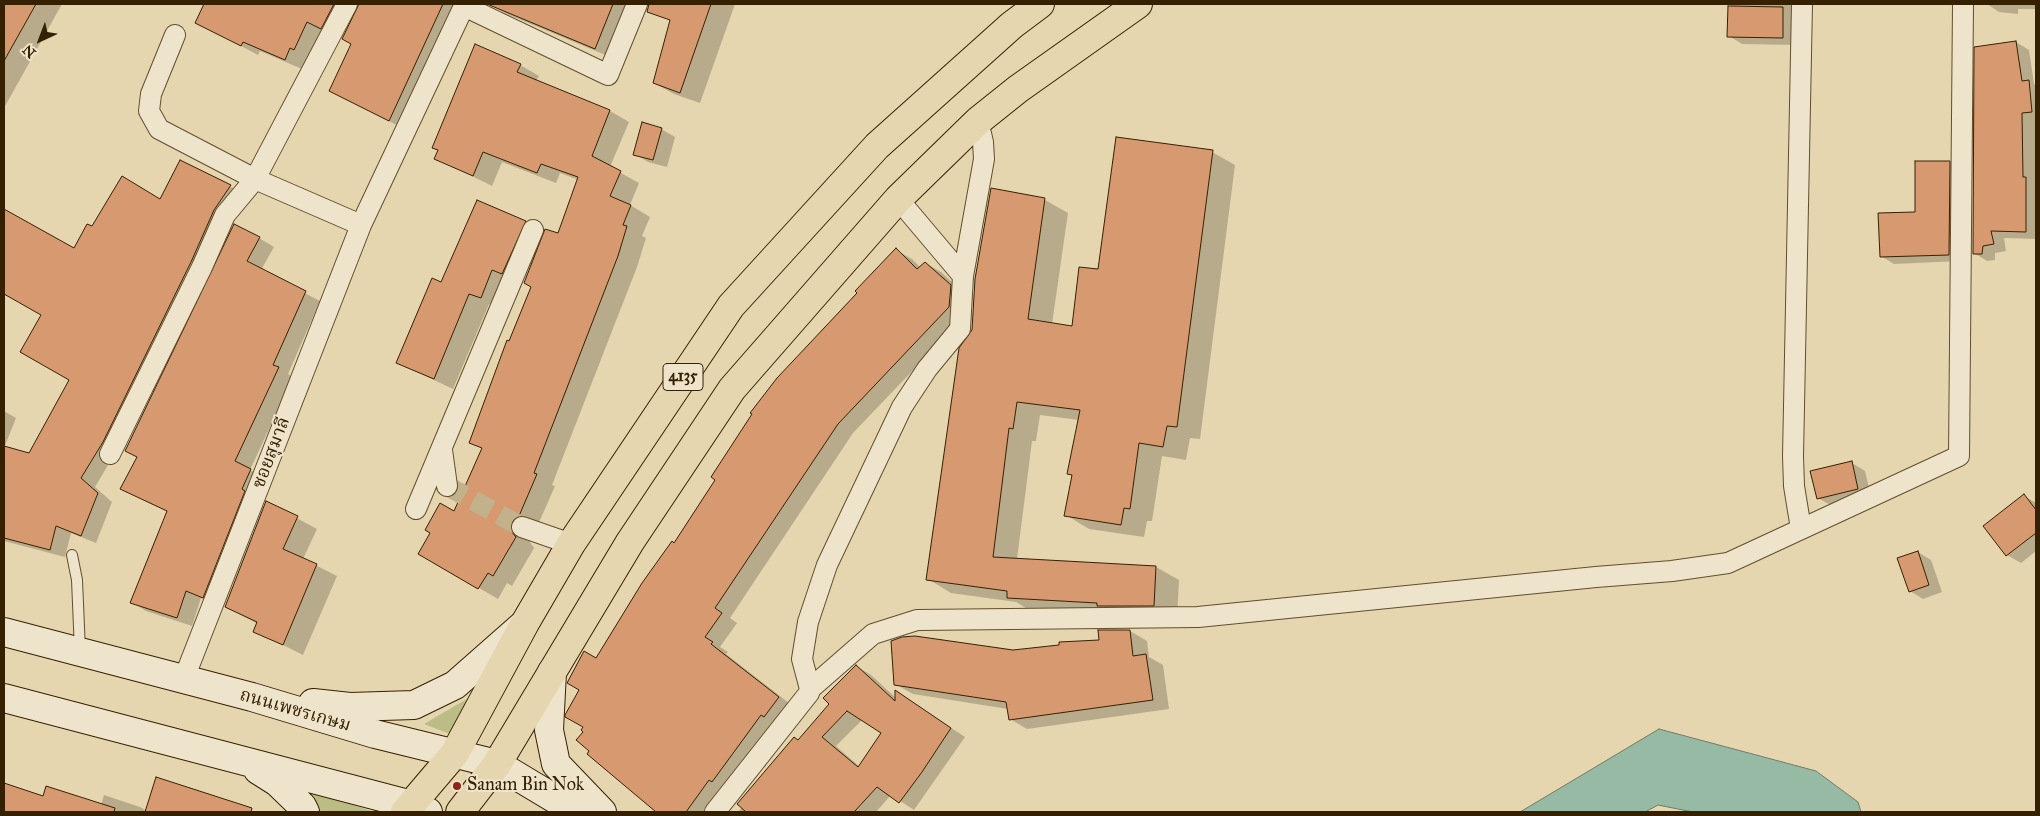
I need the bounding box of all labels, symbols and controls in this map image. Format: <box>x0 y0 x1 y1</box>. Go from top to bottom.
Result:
north arrow <box>15 15 65 65</box>
text: N <box>19 41 40 62</box>
road number: 4135 <box>663 364 703 391</box>
street label: ซอยสุมาลี <box>249 414 295 492</box>
street label: ถนนเพชรเกษม <box>237 685 353 737</box>
place label: Sanam Bin Nok <box>467 775 584 797</box>
marker: Sanam Bin Nok <box>451 780 463 792</box>

